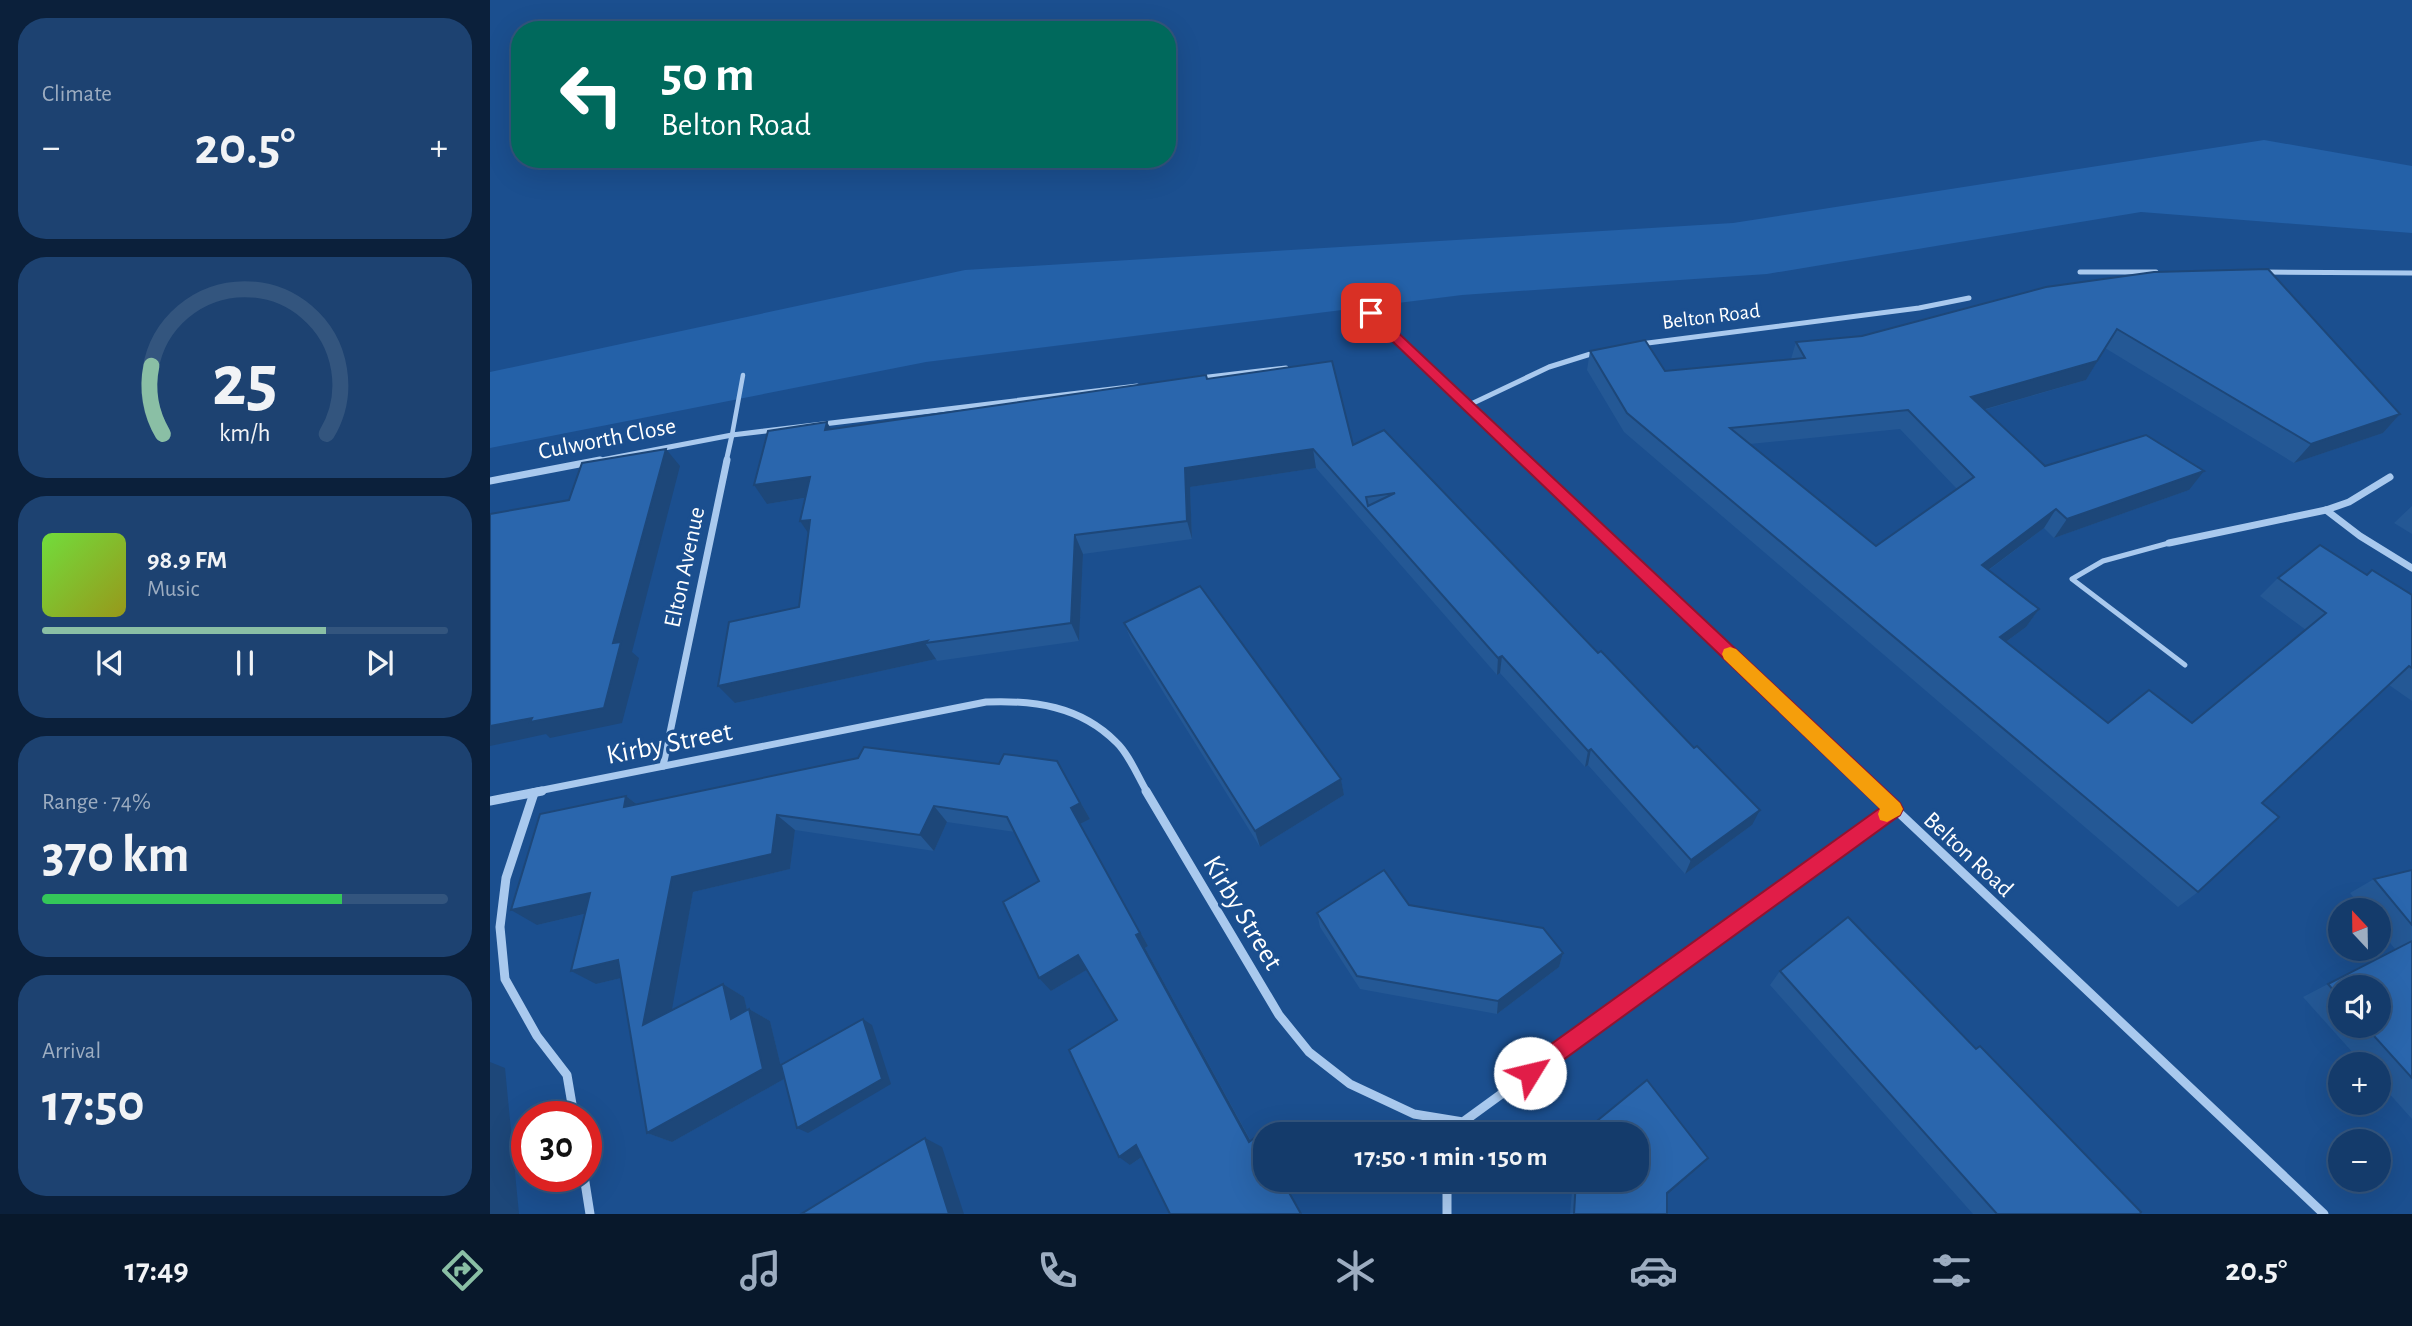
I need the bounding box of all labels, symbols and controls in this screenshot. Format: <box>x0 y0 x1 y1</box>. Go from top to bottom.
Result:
icon: left <box>546 49 637 140</box>
text: 50 m <box>661 51 755 100</box>
text: Climate <box>42 83 112 106</box>
text: Belton Road <box>661 109 811 141</box>
text: 20.5° <box>194 121 296 173</box>
text: − <box>42 129 60 167</box>
text: + <box>430 129 448 167</box>
pin <box>1341 283 1401 343</box>
icon: arrive <box>1352 294 1390 332</box>
street label: Belton Road <box>1661 300 1761 333</box>
text: 25 <box>212 346 278 419</box>
street label: Culworth Close <box>536 414 678 464</box>
text: km/h <box>219 421 271 446</box>
street label: Elton Avenue <box>660 505 709 630</box>
text: 98.9 FM <box>147 547 227 573</box>
text: Music <box>147 578 199 601</box>
icon: previous <box>91 644 129 682</box>
icon: pause <box>226 644 264 682</box>
icon: next <box>361 644 399 682</box>
street label: Kirby Street <box>604 718 735 770</box>
text: Range · 74% <box>42 791 151 814</box>
street label: Belton Road <box>1919 808 2018 902</box>
text: 370 km <box>42 829 190 881</box>
street label: Kirby Street <box>1197 851 1287 975</box>
north arrow <box>2328 898 2390 961</box>
map controls <box>2328 898 2391 1192</box>
button: sound <box>2328 975 2391 1038</box>
position arrow <box>1493 1036 1567 1110</box>
text: Arrival <box>42 1040 101 1063</box>
button: + <box>2328 1052 2391 1115</box>
text: 17:50 <box>42 1078 145 1130</box>
speed limit sign: 30 <box>511 1101 602 1192</box>
button: − <box>2328 1129 2391 1192</box>
text: 17:50 · 1 min · 150 m <box>1355 1144 1547 1170</box>
icon: directions <box>438 1246 487 1295</box>
icon: music <box>736 1246 785 1295</box>
icon: phone <box>1033 1246 1082 1295</box>
icon: climate <box>1331 1246 1380 1295</box>
icon: car <box>1629 1246 1678 1295</box>
icon: filters <box>1927 1246 1976 1295</box>
text: 17:49 <box>124 1254 189 1286</box>
text: 20.5° <box>2225 1254 2287 1286</box>

